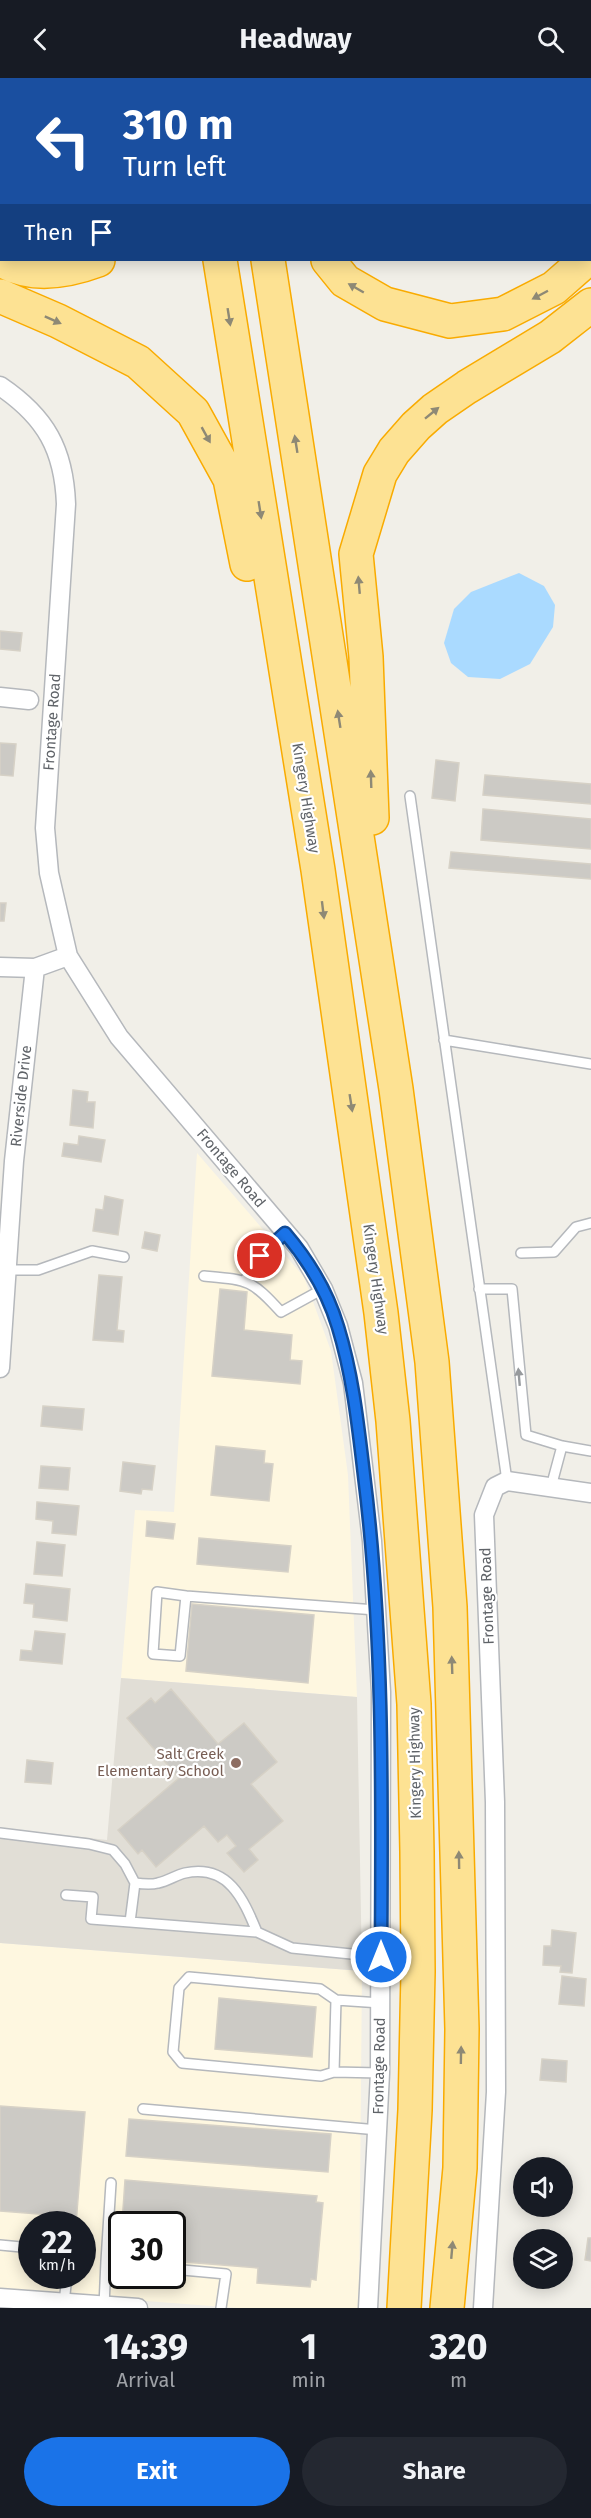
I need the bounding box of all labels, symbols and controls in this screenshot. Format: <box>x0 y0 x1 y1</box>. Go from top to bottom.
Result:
icon: back <box>24 23 57 56</box>
text: Headway <box>240 23 351 55</box>
icon: search <box>534 23 567 56</box>
text: 310 m <box>123 100 233 150</box>
icon: left <box>24 102 102 180</box>
text: Turn left <box>123 151 226 183</box>
icon: arrive <box>85 216 118 249</box>
text: Then <box>24 219 73 246</box>
one-way arrow <box>348 283 365 293</box>
one-way arrow <box>531 290 548 300</box>
one-way arrow <box>225 308 234 327</box>
one-way arrow <box>45 315 62 324</box>
one-way arrow <box>424 406 440 419</box>
one-way arrow <box>201 426 211 443</box>
one-way arrow <box>292 434 301 453</box>
one-way arrow <box>256 500 265 519</box>
one-way arrow <box>354 575 364 594</box>
street label: Frontage Road <box>40 673 64 771</box>
one-way arrow <box>334 710 343 729</box>
street label: Kingery Highway <box>288 741 324 855</box>
one-way arrow <box>366 770 375 789</box>
one-way arrow <box>318 901 327 920</box>
street label: Riverside Drive <box>7 1044 35 1148</box>
one-way arrow <box>346 1094 355 1113</box>
street label: Frontage Road <box>193 1125 269 1211</box>
street label: Kingery Highway <box>359 1222 393 1336</box>
pin <box>234 1230 285 1281</box>
icon: arrive <box>243 1239 276 1272</box>
one-way arrow <box>514 1367 524 1386</box>
street label: Frontage Road <box>476 1547 498 1645</box>
one-way arrow <box>447 1656 456 1675</box>
street label: Kingery Highway <box>405 1706 425 1819</box>
place label: Salt Creek Elementary School <box>97 1745 225 1780</box>
marker: Salt Creek Elementary School <box>229 1756 243 1770</box>
one-way arrow <box>454 1851 463 1870</box>
position arrow <box>349 1925 413 1989</box>
street label: Frontage Road <box>369 2017 389 2115</box>
one-way arrow <box>456 2046 466 2065</box>
map controls <box>513 2157 573 2289</box>
button: sound <box>513 2157 573 2217</box>
speed limit sign: 30 <box>108 2211 186 2289</box>
text: 22 <box>41 2225 73 2261</box>
button: layers <box>513 2229 573 2289</box>
one-way arrow <box>447 2240 457 2259</box>
text: km/h <box>38 2256 76 2274</box>
text: 14:39 <box>103 2325 188 2369</box>
text: 1 <box>300 2325 317 2369</box>
text: 320 <box>430 2325 488 2369</box>
text: Arrival <box>116 2368 175 2392</box>
text: min <box>292 2368 326 2392</box>
text: m <box>450 2368 467 2392</box>
button: Exit <box>24 2437 290 2506</box>
button: Share <box>302 2437 567 2506</box>

